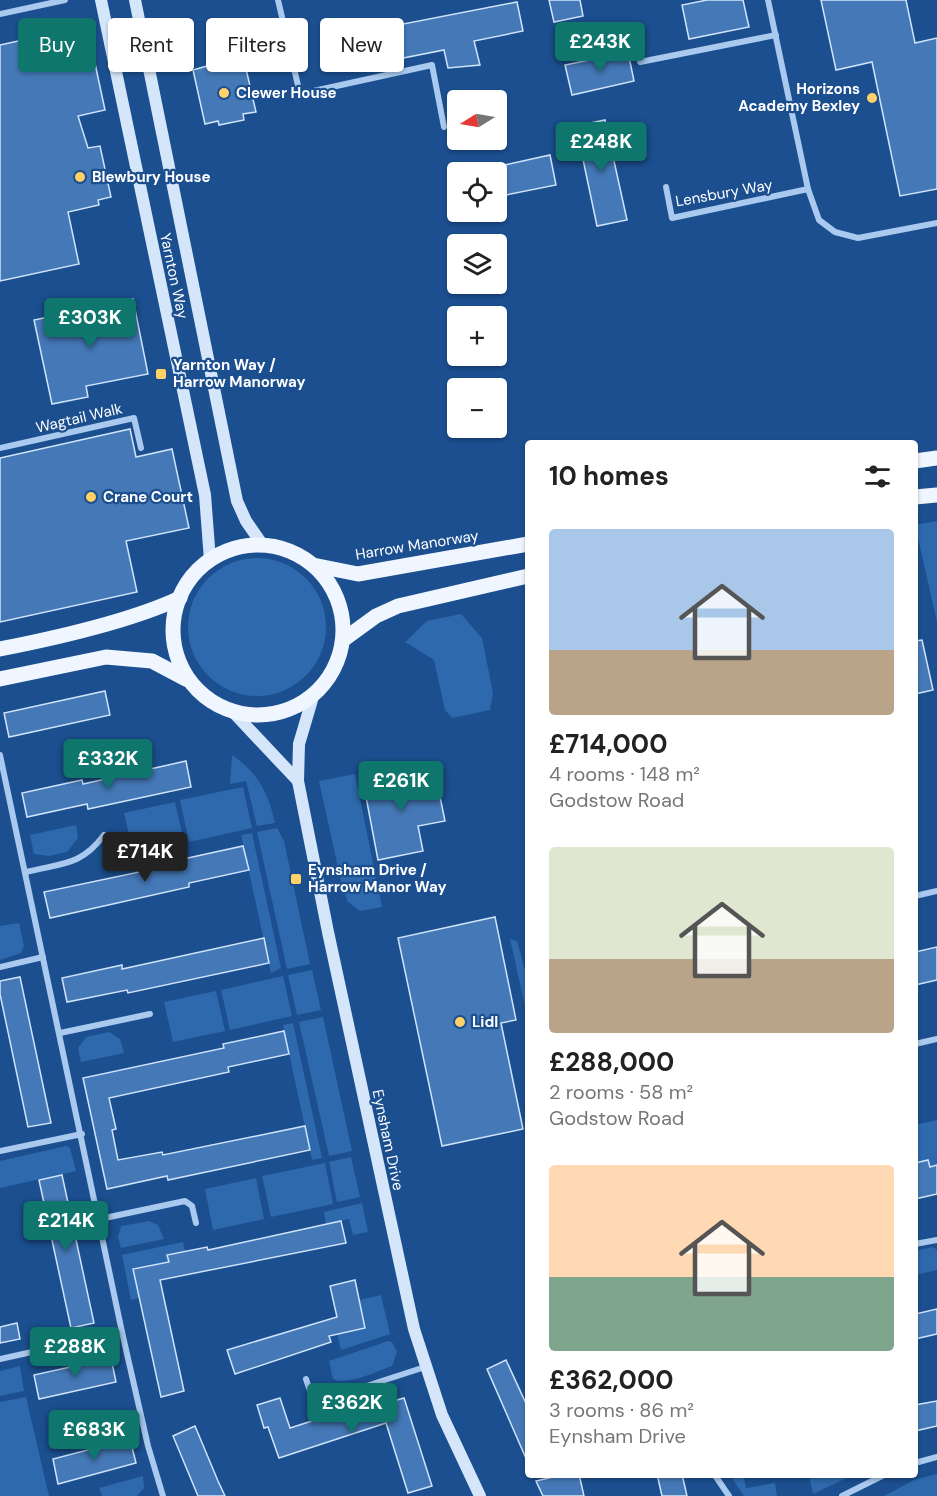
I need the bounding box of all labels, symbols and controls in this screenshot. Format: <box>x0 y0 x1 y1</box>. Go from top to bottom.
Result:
chip: Buy <box>18 18 96 72</box>
chip: Rent <box>108 18 194 72</box>
chip: Filters <box>206 18 308 72</box>
chip: New <box>320 18 404 72</box>
pin: £243K <box>558 22 642 73</box>
text: £243K <box>569 28 631 54</box>
place label: Horizons Academy Bexley <box>738 79 860 116</box>
place label: Clewer House <box>236 83 337 103</box>
marker: Clewer House <box>217 86 231 100</box>
north arrow <box>447 90 507 150</box>
map controls <box>447 90 507 438</box>
marker: Horizons Academy Bexley <box>865 91 879 105</box>
pin: £248K <box>559 122 643 173</box>
text: £248K <box>570 128 632 154</box>
button: locate <box>447 162 507 222</box>
place label: Blewbury House <box>92 167 211 187</box>
marker: Blewbury House <box>73 170 87 184</box>
street label: Lensbury Way <box>674 175 775 211</box>
street label: Yarnton Way <box>155 231 193 321</box>
button: layers <box>447 234 507 294</box>
pin: £303K <box>48 298 132 349</box>
text: £303K <box>58 304 122 330</box>
button: + <box>447 306 507 366</box>
place label: Yarnton Way / Harrow Manorway <box>173 355 305 392</box>
marker: Yarnton Way / Harrow Manorway <box>154 367 168 381</box>
button: − <box>447 378 507 438</box>
street label: Wagtail Walk <box>34 398 125 438</box>
text: 10 homes <box>549 459 669 493</box>
icon: filters <box>861 460 894 493</box>
place label: Crane Court <box>103 487 193 507</box>
marker: Crane Court <box>84 490 98 504</box>
street label: Harrow Manorway <box>354 525 481 565</box>
icon: home <box>668 568 776 676</box>
text: £714,000 <box>549 727 667 761</box>
pin: £332K <box>66 739 150 790</box>
text: £332K <box>77 745 139 771</box>
pin: £261K <box>359 761 443 812</box>
text: 4 rooms · 148 m² <box>549 761 700 787</box>
text: £261K <box>372 767 430 793</box>
text: Godstow Road <box>549 787 684 813</box>
pin: £714K <box>103 832 187 883</box>
text: £714K <box>116 838 174 864</box>
place label: Eynsham Drive / Harrow Manor Way <box>308 860 446 897</box>
marker: Eynsham Drive / Harrow Manor Way <box>289 872 303 886</box>
icon: home <box>668 886 776 994</box>
place label: Lidl <box>472 1012 498 1032</box>
marker: Lidl <box>453 1015 467 1029</box>
text: £288,000 <box>549 1045 674 1079</box>
text: 2 rooms · 58 m² <box>549 1079 693 1105</box>
street label: Eynsham Drive <box>368 1088 408 1192</box>
text: Godstow Road <box>549 1105 684 1131</box>
pin: £214K <box>24 1201 108 1252</box>
icon: home <box>668 1204 776 1312</box>
text: £214K <box>37 1207 95 1233</box>
pin: £288K <box>33 1327 117 1378</box>
text: £288K <box>44 1333 106 1359</box>
text: £362,000 <box>549 1363 674 1397</box>
pin: £362K <box>310 1383 394 1434</box>
text: £362K <box>321 1389 383 1415</box>
text: 3 rooms · 86 m² <box>549 1397 694 1423</box>
pin: £683K <box>52 1410 136 1461</box>
text: £683K <box>63 1416 126 1442</box>
text: Eynsham Drive <box>549 1423 686 1449</box>

